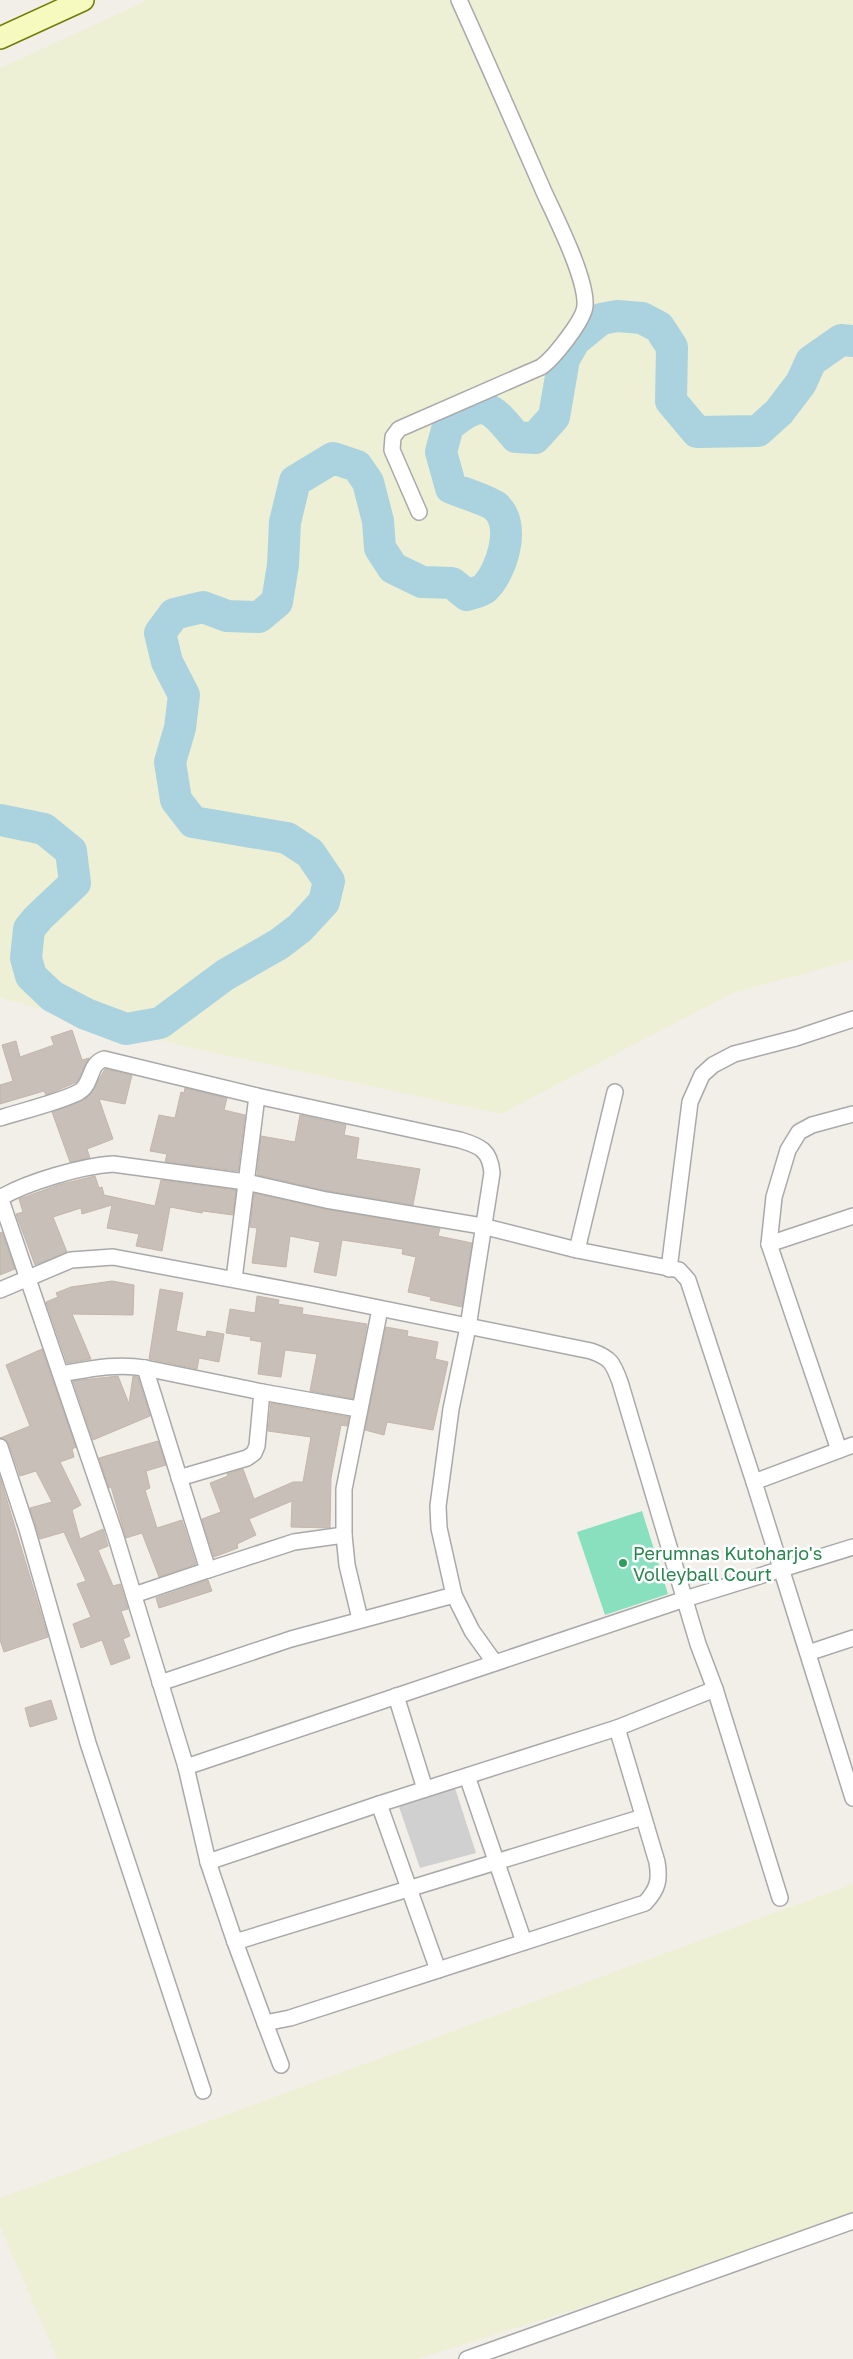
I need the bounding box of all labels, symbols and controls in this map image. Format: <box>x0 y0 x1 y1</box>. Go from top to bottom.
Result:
place label: Perumnas Kutoharjo's Volleyball Court <box>633 1542 822 1585</box>
marker: Perumnas Kutoharjo's Volleyball Court <box>617 1557 629 1569</box>

